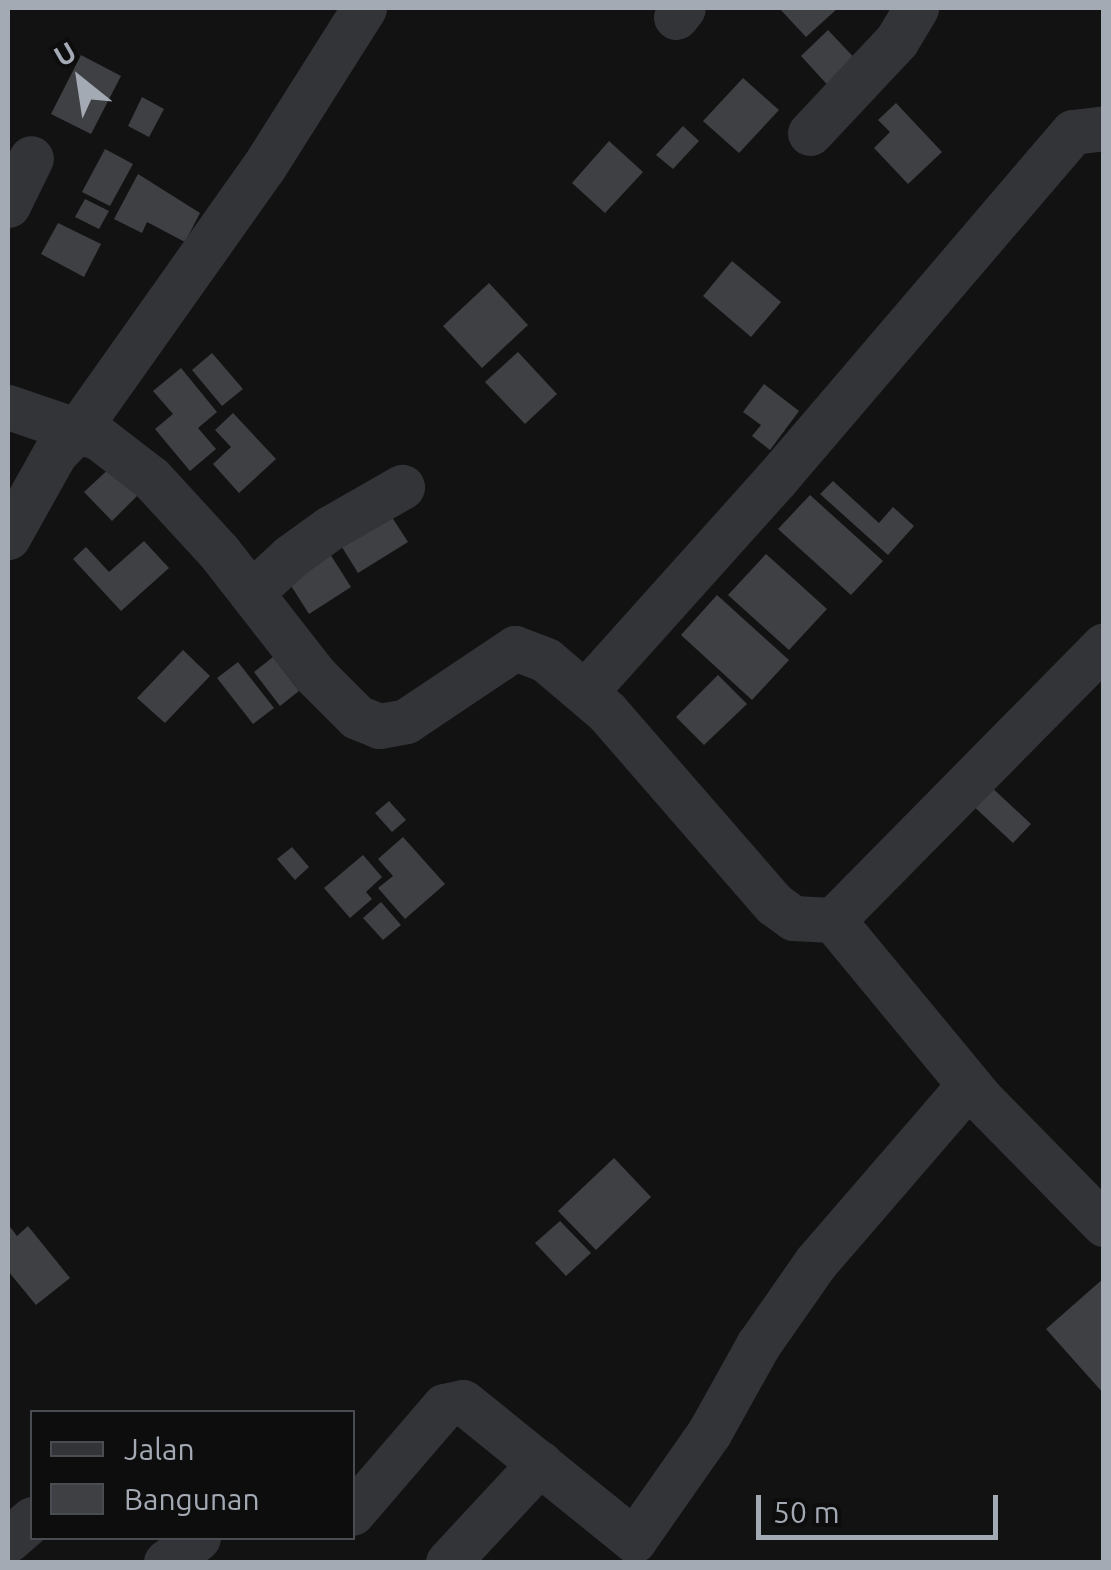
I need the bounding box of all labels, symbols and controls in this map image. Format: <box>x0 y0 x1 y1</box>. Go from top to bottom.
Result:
north arrow <box>30 30 130 130</box>
text: U <box>48 35 81 72</box>
legend <box>30 1410 355 1540</box>
text: Jalan <box>124 1432 195 1466</box>
scale bar <box>761 1475 1004 1537</box>
text: Bangunan <box>124 1482 260 1516</box>
text: 50 m <box>773 1495 840 1529</box>

